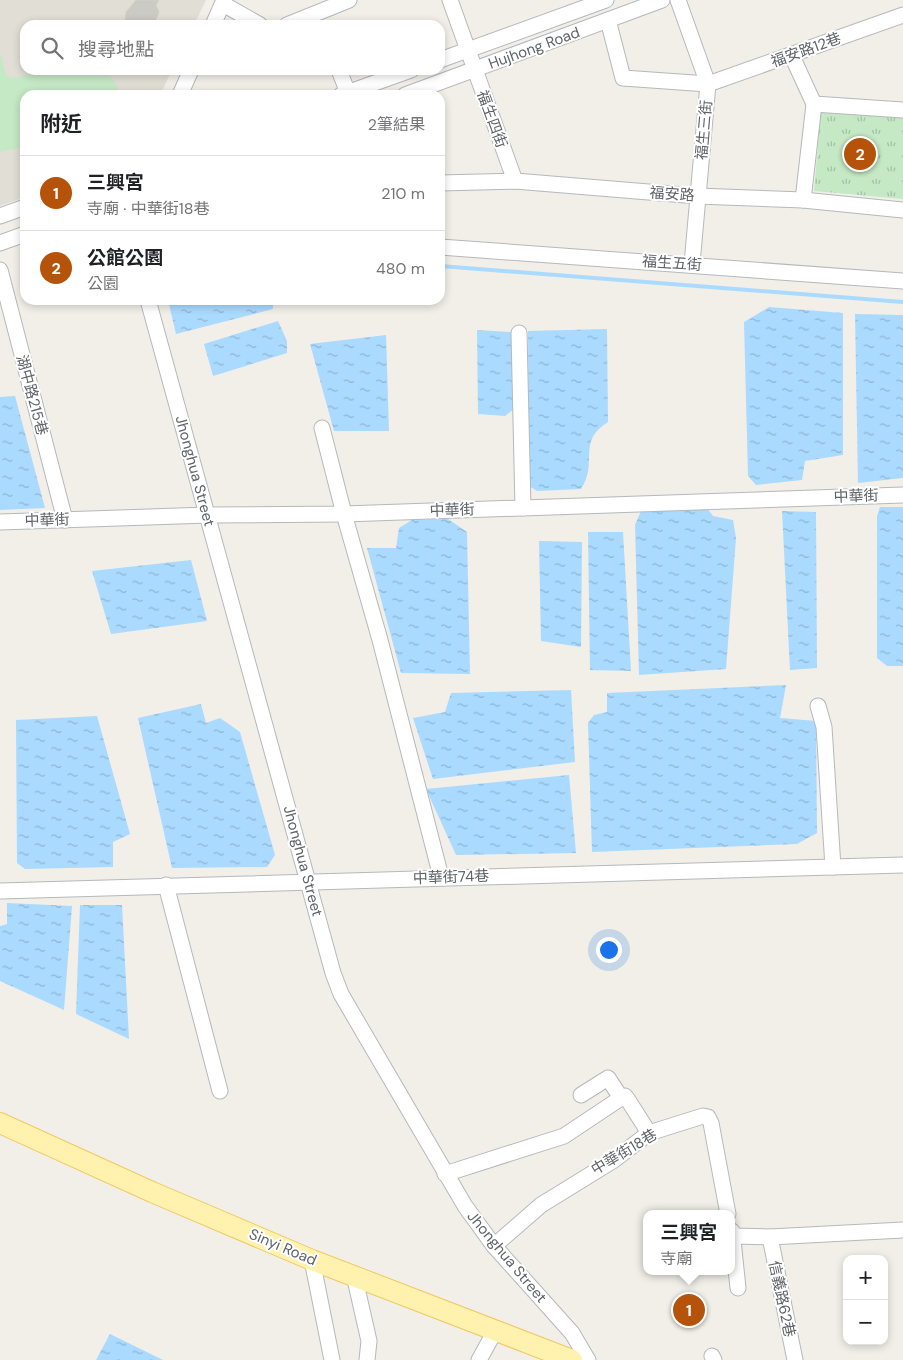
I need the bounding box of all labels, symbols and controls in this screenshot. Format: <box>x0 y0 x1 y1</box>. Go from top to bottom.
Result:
search box <box>20 20 445 75</box>
street label: Hujhong Road <box>486 22 582 74</box>
street label: 福安路12巷 <box>768 28 844 72</box>
icon: search <box>38 34 66 62</box>
text: 搜尋地點 <box>78 37 154 62</box>
street label: 福生四街 <box>472 87 512 151</box>
street label: 福生三街 <box>691 99 717 161</box>
text: 附近 <box>40 110 82 138</box>
text: 2筆結果 <box>368 114 425 135</box>
pin: 2 <box>844 135 876 173</box>
text: 三興宮 <box>87 170 144 195</box>
street label: 福安路 <box>649 182 695 206</box>
text: 1 <box>53 183 59 204</box>
text: 210 m <box>381 183 425 204</box>
text: 寺廟 · 中華街18巷 <box>87 198 209 219</box>
text: 公館公園 <box>87 245 163 270</box>
street label: 福生五街 <box>641 251 703 275</box>
text: 2 <box>51 258 61 279</box>
text: 480 m <box>376 258 425 279</box>
text: 公園 <box>87 273 119 294</box>
street label: 湖中路215巷 <box>12 353 52 437</box>
street label: Jhonghua Street <box>171 413 219 529</box>
street label: 中華街 <box>833 485 879 507</box>
street label: 中華街 <box>429 499 475 521</box>
street label: 中華街 <box>24 509 70 531</box>
street label: Jhonghua Street <box>279 803 327 919</box>
street label: 中華街74巷 <box>413 866 489 888</box>
your location <box>596 937 622 963</box>
street label: 中華街18巷 <box>587 1124 661 1180</box>
street label: Jhonghua Street <box>463 1207 551 1307</box>
popup <box>643 1210 735 1275</box>
text: 三興宮 <box>660 1220 718 1245</box>
street label: Sinyi Road <box>246 1224 320 1270</box>
text: 寺廟 <box>660 1248 693 1269</box>
map controls <box>843 1255 888 1345</box>
button: + <box>843 1255 888 1300</box>
street label: 信義路62巷 <box>764 1259 800 1339</box>
pin: 1 <box>673 1291 705 1329</box>
button: − <box>843 1300 888 1345</box>

